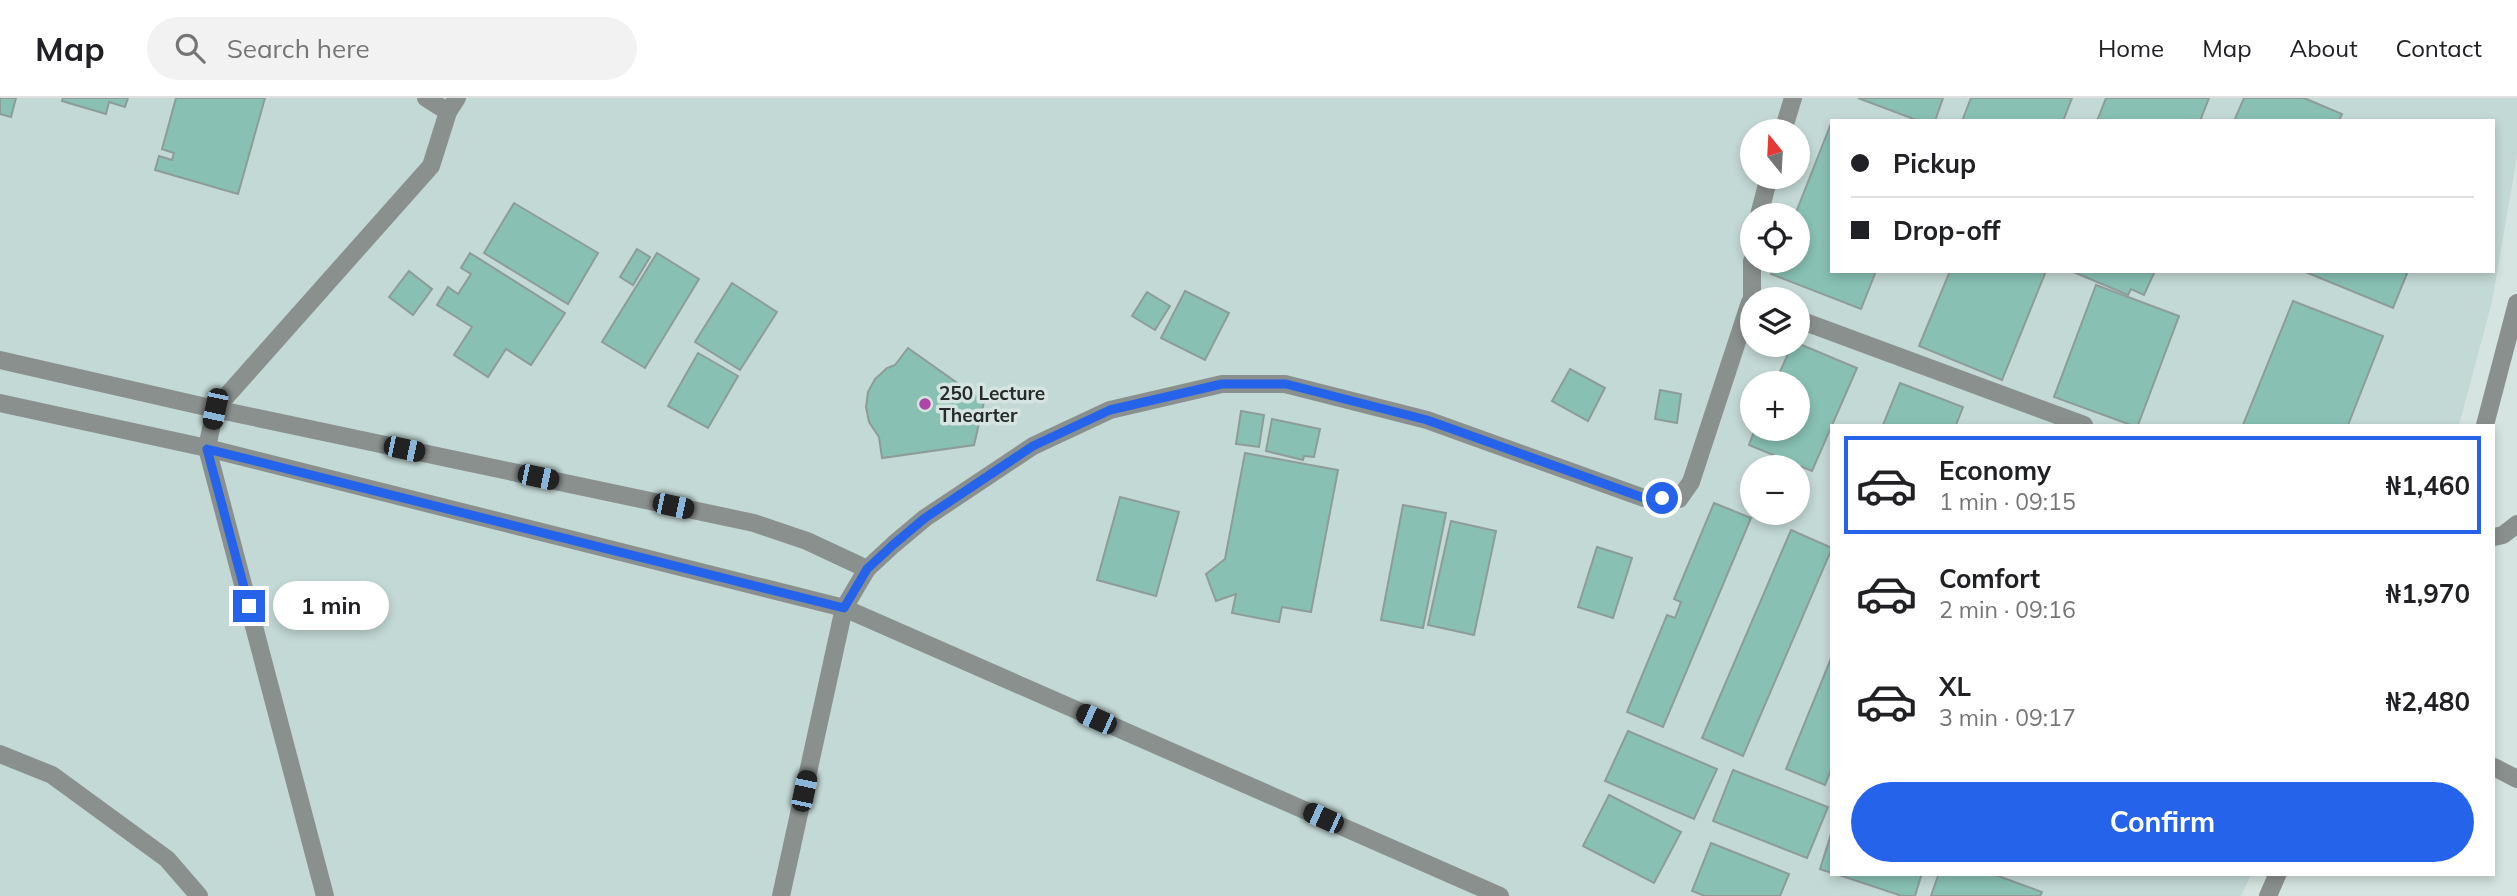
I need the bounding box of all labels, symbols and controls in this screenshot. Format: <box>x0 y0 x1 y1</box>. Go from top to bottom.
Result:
search box <box>147 17 637 80</box>
text: Map <box>35 28 105 69</box>
icon: search <box>171 29 209 67</box>
text: Search here <box>227 32 370 65</box>
text: Home <box>2098 33 2164 63</box>
text: Map <box>2202 33 2252 63</box>
text: About <box>2290 33 2358 63</box>
text: Contact <box>2396 33 2482 63</box>
north arrow <box>1740 119 1810 189</box>
map controls <box>1740 119 1810 525</box>
text: Pickup <box>1893 147 1976 180</box>
button: locate <box>1740 203 1810 273</box>
text: Drop-off <box>1893 214 2000 247</box>
button: layers <box>1740 287 1810 357</box>
button: + <box>1740 371 1810 441</box>
place label: 250 Lecture Thearter <box>939 381 1045 427</box>
car <box>201 386 230 432</box>
marker: 250 Lecture Thearter <box>917 396 933 412</box>
car <box>382 434 427 464</box>
icon: car <box>1855 454 1918 517</box>
text: Economy <box>1939 454 2051 487</box>
button: − <box>1740 455 1810 525</box>
car <box>516 462 561 492</box>
text: ₦1,460 <box>2386 469 2470 502</box>
route start <box>1646 482 1678 514</box>
text: 1 min · 09:15 <box>1939 487 2076 516</box>
car <box>651 491 696 521</box>
icon: car <box>1855 562 1918 625</box>
text: Comfort <box>1939 562 2040 595</box>
text: ₦1,970 <box>2386 577 2470 610</box>
callout: 1 min <box>274 582 389 630</box>
route end <box>233 590 265 622</box>
text: 1 min <box>301 591 361 620</box>
text: 2 min · 09:16 <box>1939 595 2076 624</box>
icon: car <box>1855 670 1918 733</box>
text: XL <box>1939 670 1971 703</box>
text: ₦2,480 <box>2386 685 2470 718</box>
car <box>1073 701 1120 737</box>
text: 3 min · 09:17 <box>1939 703 2076 732</box>
car <box>790 768 819 814</box>
button: Confirm <box>1851 782 2474 862</box>
car <box>1300 800 1347 836</box>

